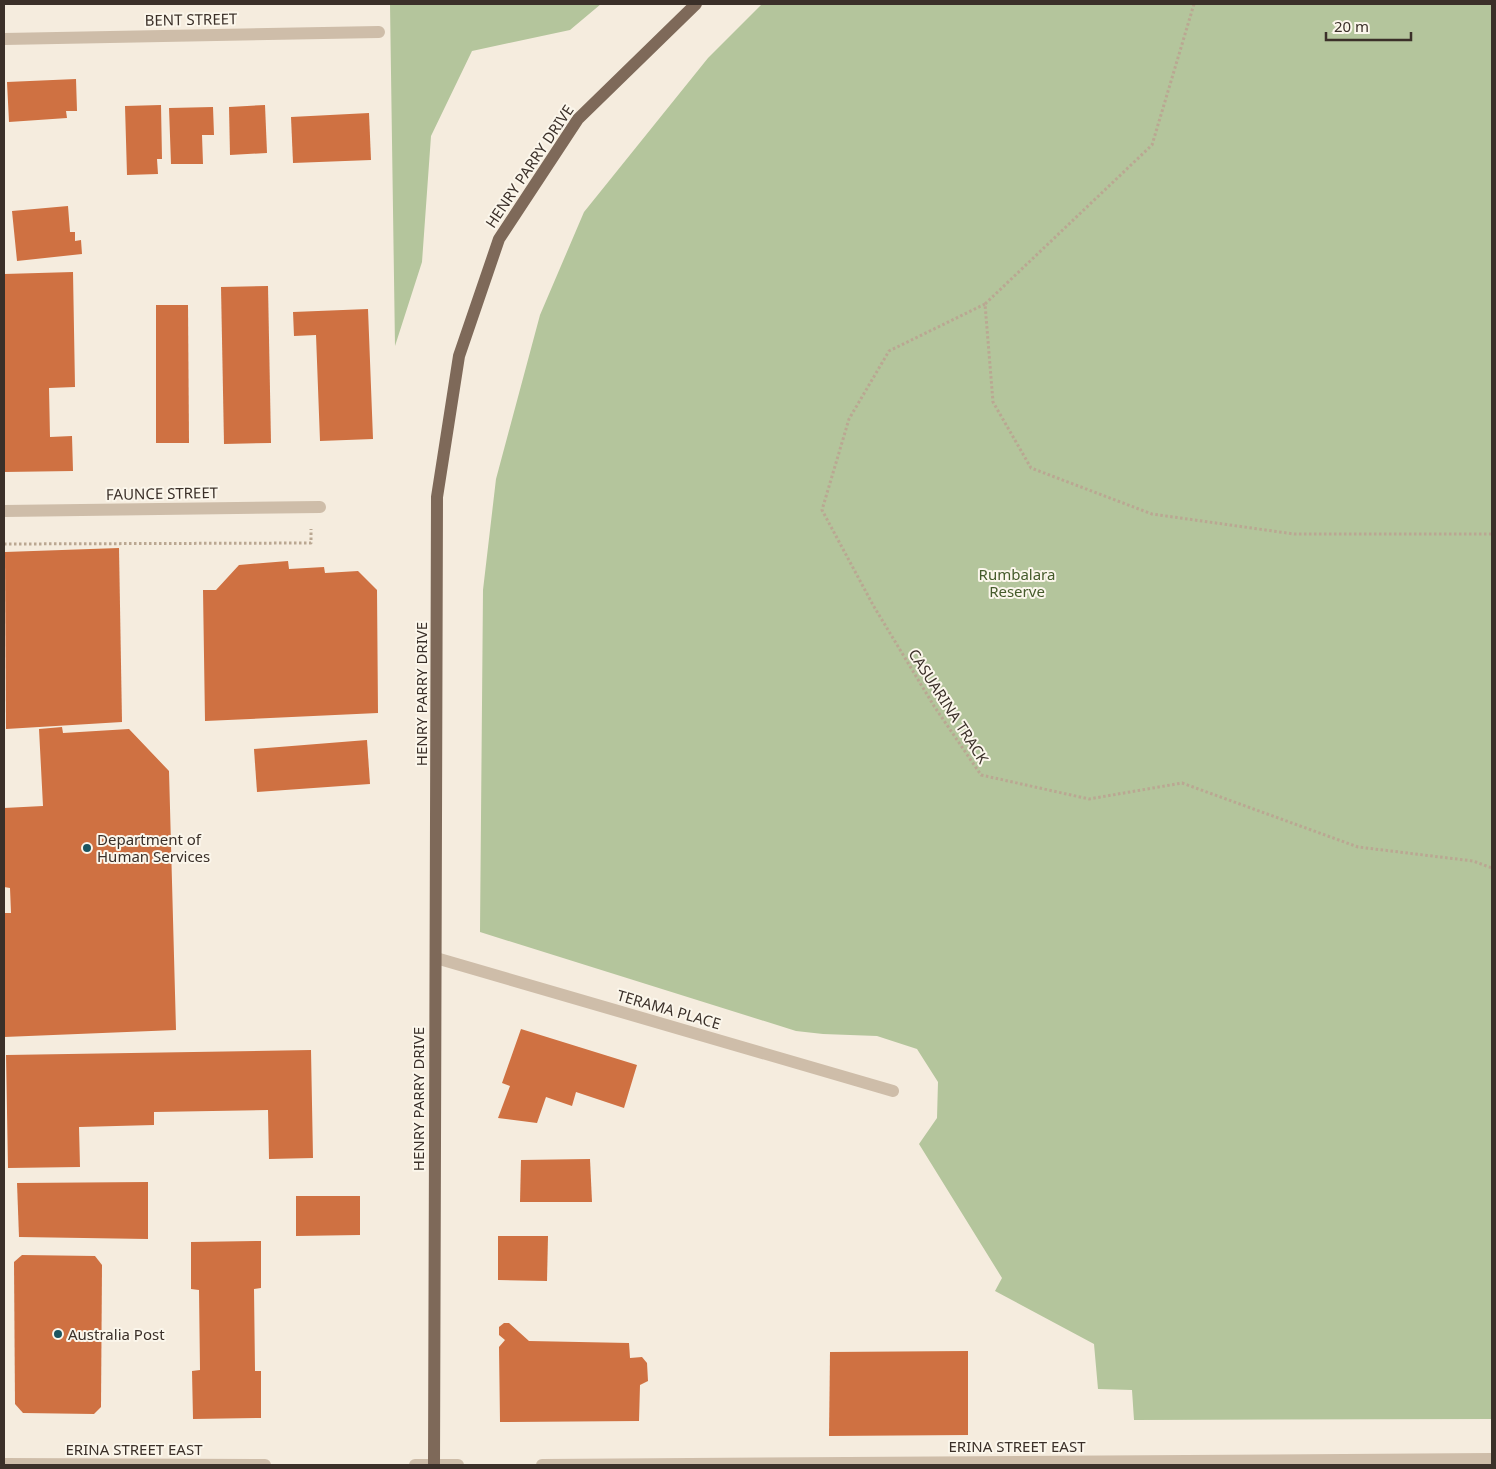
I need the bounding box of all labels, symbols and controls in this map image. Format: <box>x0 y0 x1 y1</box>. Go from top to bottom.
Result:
street label: BENT STREET <box>145 8 238 30</box>
scale bar <box>1326 10 1411 42</box>
text: 20 m <box>1334 16 1369 36</box>
street label: HENRY PARRY DRIVE <box>480 101 578 231</box>
street label: FAUNCE STREET <box>106 482 219 504</box>
park label: Rumbalara Reserve <box>979 564 1055 601</box>
street label: HENRY PARRY DRIVE <box>411 622 431 766</box>
street label: CASUARINA TRACK <box>904 645 994 768</box>
place label: Department of Human Services <box>97 829 210 866</box>
marker: Department of Human Services <box>81 842 93 854</box>
street label: TERAMA PLACE <box>615 985 723 1033</box>
street label: HENRY PARRY DRIVE <box>408 1027 428 1171</box>
place label: Australia Post <box>68 1324 165 1344</box>
marker: Australia Post <box>52 1328 64 1340</box>
street label: ERINA STREET EAST <box>949 1436 1086 1456</box>
street label: ERINA STREET EAST <box>66 1439 203 1459</box>

